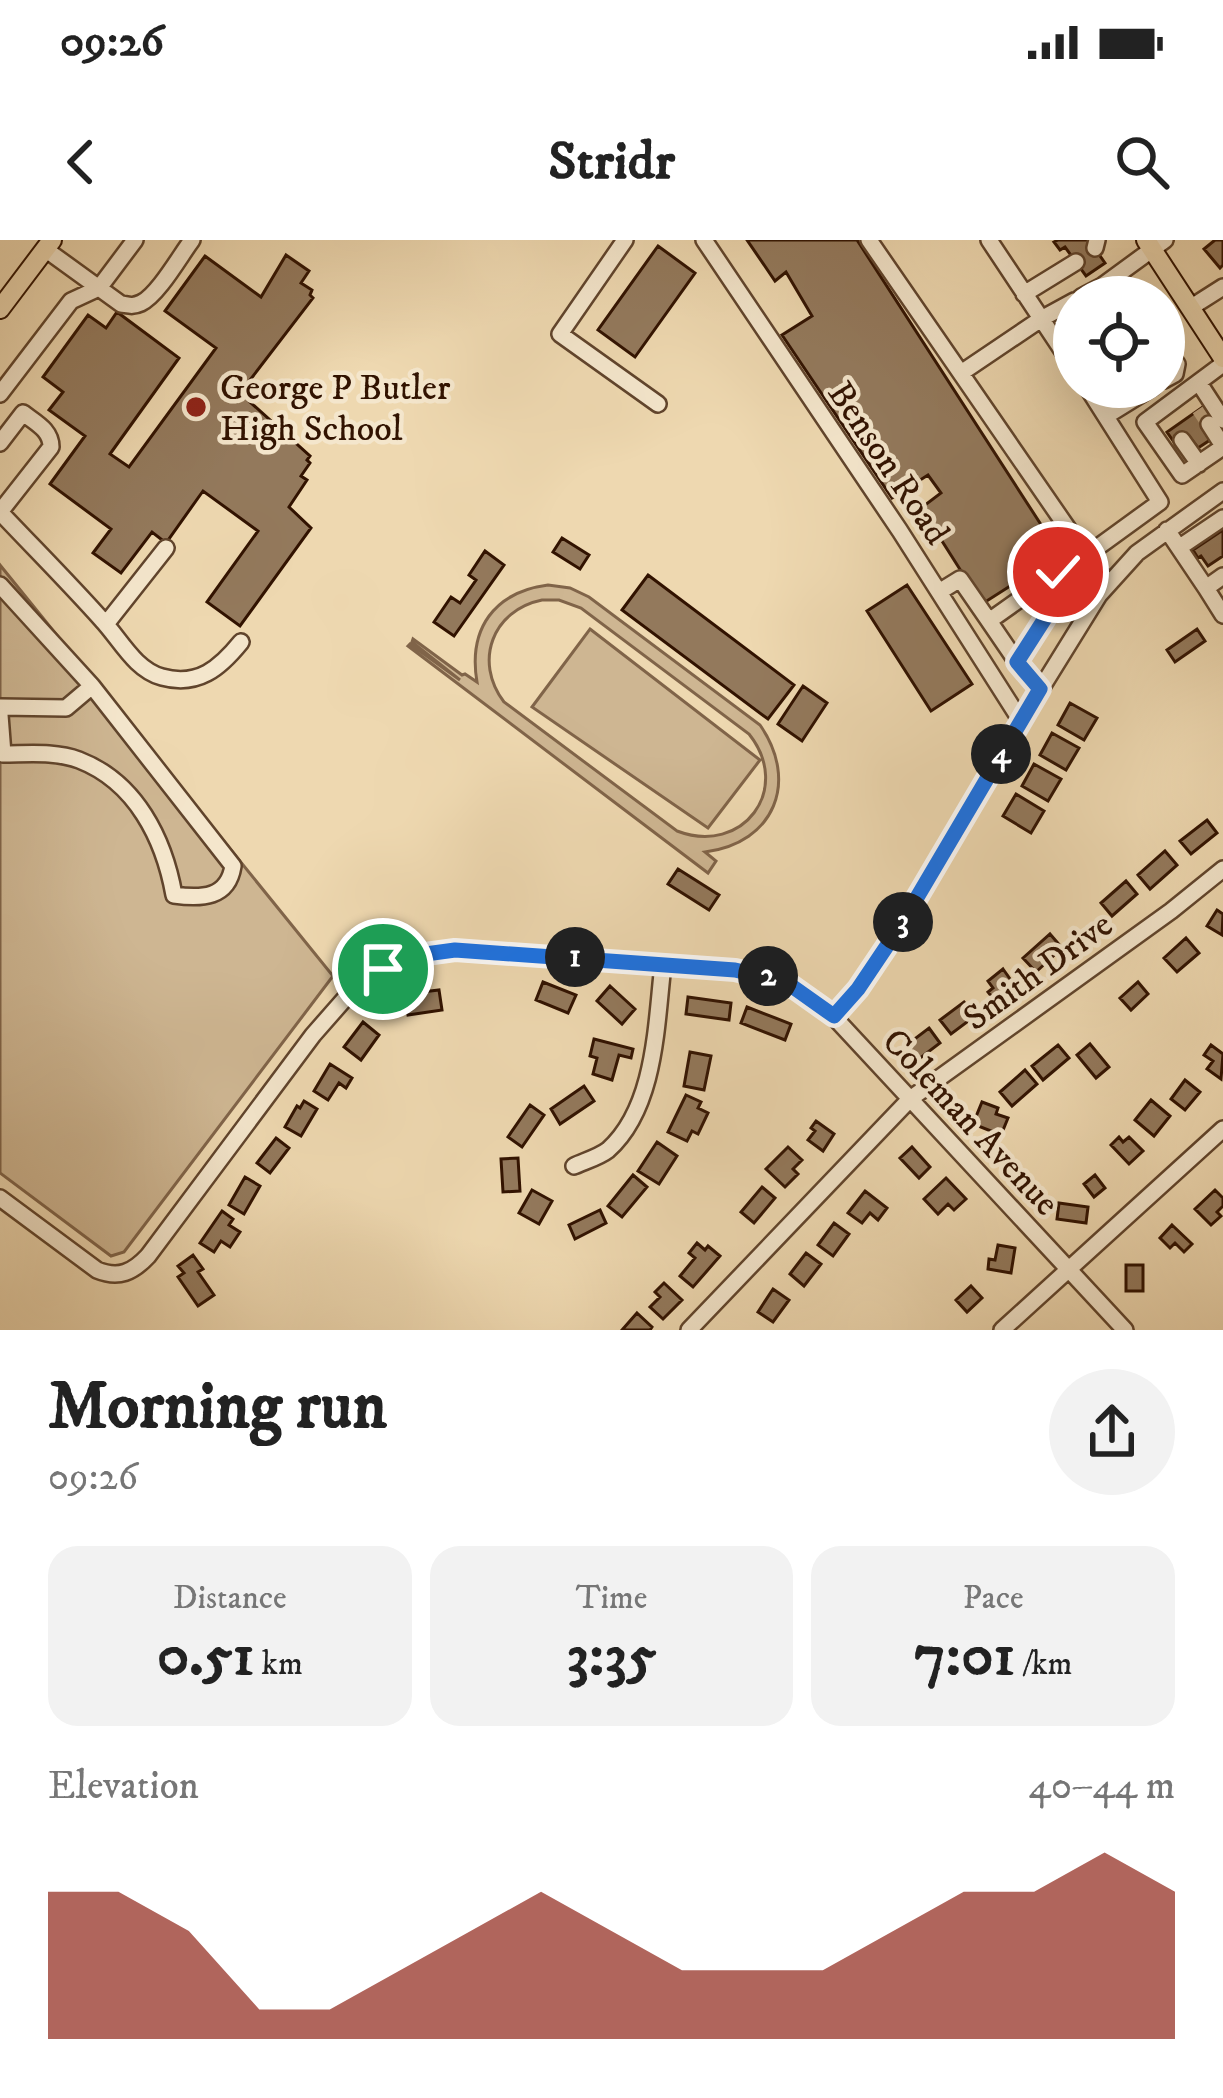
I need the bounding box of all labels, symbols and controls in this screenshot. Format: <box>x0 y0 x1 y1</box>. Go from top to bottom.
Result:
text: 09:26 <box>60 14 164 70</box>
icon: back <box>48 129 114 195</box>
text: Stridr <box>548 129 675 196</box>
icon: search <box>1109 129 1175 195</box>
map controls <box>1053 276 1185 408</box>
button: locate <box>1053 276 1185 408</box>
place label: George P Butler High School <box>220 366 451 452</box>
street label: Benson Road <box>817 373 959 554</box>
marker: George P Butler High School <box>183 394 209 420</box>
pin <box>1007 521 1109 623</box>
icon: check <box>1025 539 1091 605</box>
pin: 4 <box>971 724 1031 784</box>
text: 4 <box>992 733 1011 774</box>
pin: 3 <box>873 892 933 952</box>
text: 3 <box>897 901 909 942</box>
street label: Smith Drive <box>955 903 1122 1041</box>
pin <box>332 918 434 1020</box>
pin: 1 <box>545 927 605 987</box>
icon: arrive <box>350 936 416 1002</box>
text: 1 <box>569 936 581 977</box>
pin: 2 <box>738 946 798 1006</box>
text: 2 <box>760 955 776 996</box>
street label: Coleman Avenue <box>872 1020 1068 1226</box>
text: Morning run <box>48 1367 387 1449</box>
button: share <box>1049 1369 1175 1495</box>
text: 09:26 <box>48 1453 138 1502</box>
text: Distance <box>173 1578 287 1619</box>
text: Time <box>576 1578 647 1619</box>
text: Pace <box>963 1578 1024 1619</box>
text: 0.51 <box>157 1619 255 1694</box>
text: 3:35 <box>566 1619 657 1694</box>
text: 7:01 <box>914 1619 1015 1694</box>
text: km <box>255 1644 303 1685</box>
text: /km <box>1015 1644 1072 1685</box>
text: Elevation <box>48 1762 199 1811</box>
text: 40–44 m <box>1028 1762 1175 1811</box>

